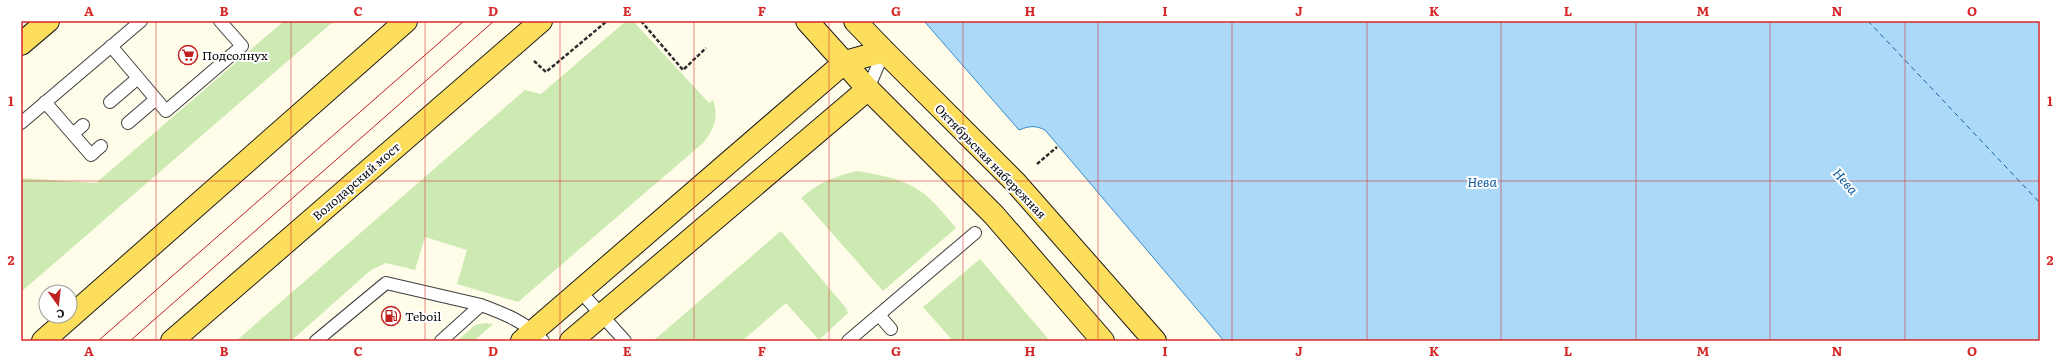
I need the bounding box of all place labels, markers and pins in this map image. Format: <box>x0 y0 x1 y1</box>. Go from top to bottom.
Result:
supermarket icon: Подсолнух <box>177 44 199 66</box>
place label: Подсолнух <box>202 46 268 64</box>
fuel station icon: Teboil <box>380 305 402 327</box>
place label: Teboil <box>405 307 441 325</box>

